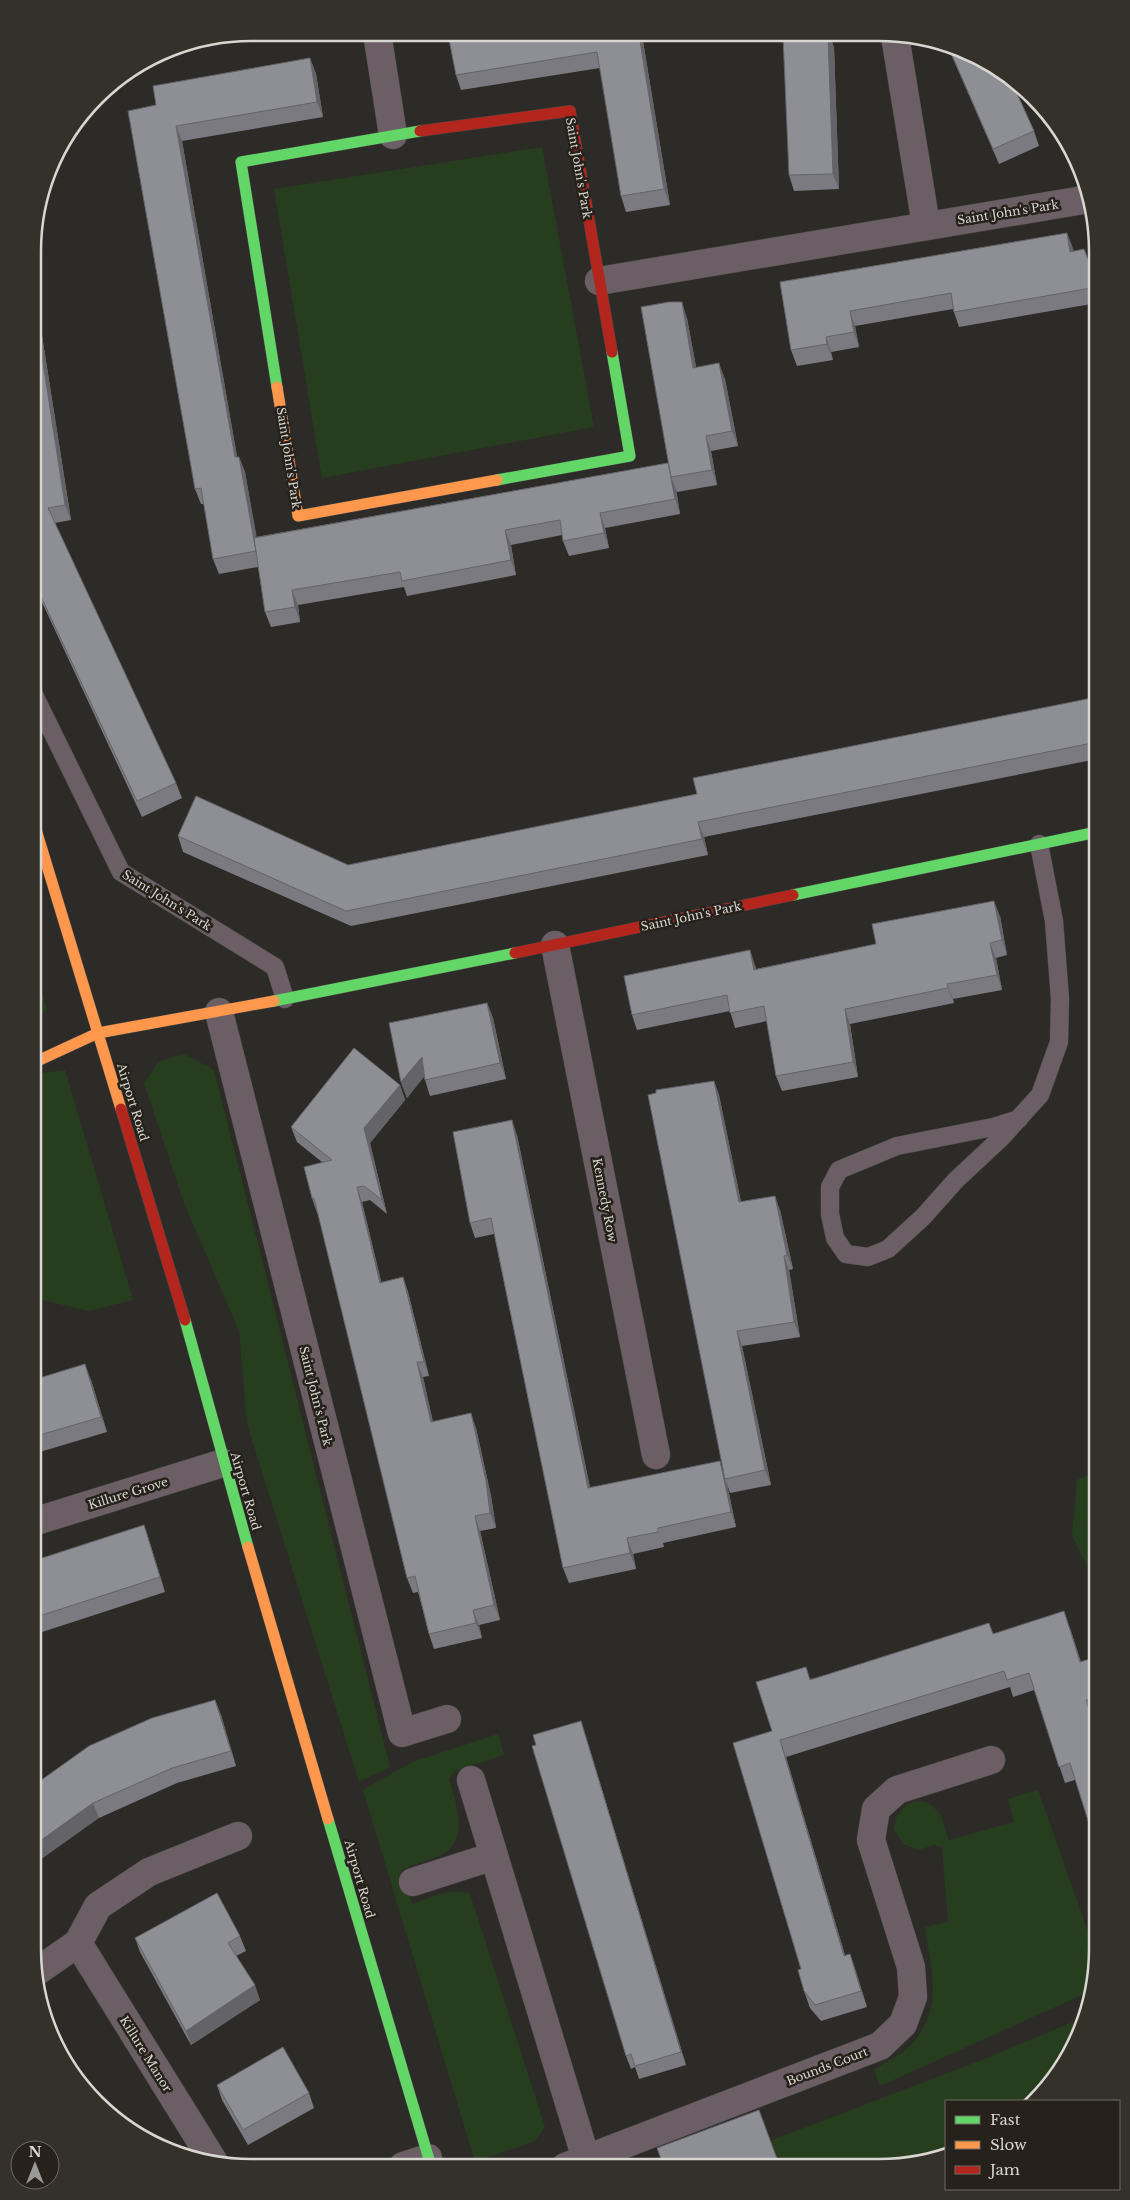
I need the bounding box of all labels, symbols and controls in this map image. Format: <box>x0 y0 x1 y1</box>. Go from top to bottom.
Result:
street label: Saint John's Park <box>563 116 595 220</box>
street label: Saint John's Park <box>956 196 1060 227</box>
street label: Saint John's Park <box>274 406 305 510</box>
street label: Saint John's Park <box>120 866 215 934</box>
street label: Saint John's Park <box>639 898 743 934</box>
street label: Airport Road <box>114 1060 152 1143</box>
street label: Kennedy Row <box>589 1157 621 1244</box>
street label: Saint John's Park <box>296 1344 336 1448</box>
street label: Airport Road <box>227 1449 264 1532</box>
street label: Killure Grove <box>86 1474 170 1512</box>
street label: Airport Road <box>341 1837 378 1920</box>
street label: Killure Manor <box>117 2013 175 2095</box>
street label: Bounds Court <box>784 2043 870 2088</box>
legend <box>945 2100 1120 2190</box>
text: Fast <box>990 2110 1021 2129</box>
text: Slow <box>990 2135 1027 2154</box>
north arrow <box>10 2140 60 2190</box>
text: N <box>28 2143 42 2161</box>
text: Jam <box>988 2160 1020 2179</box>

